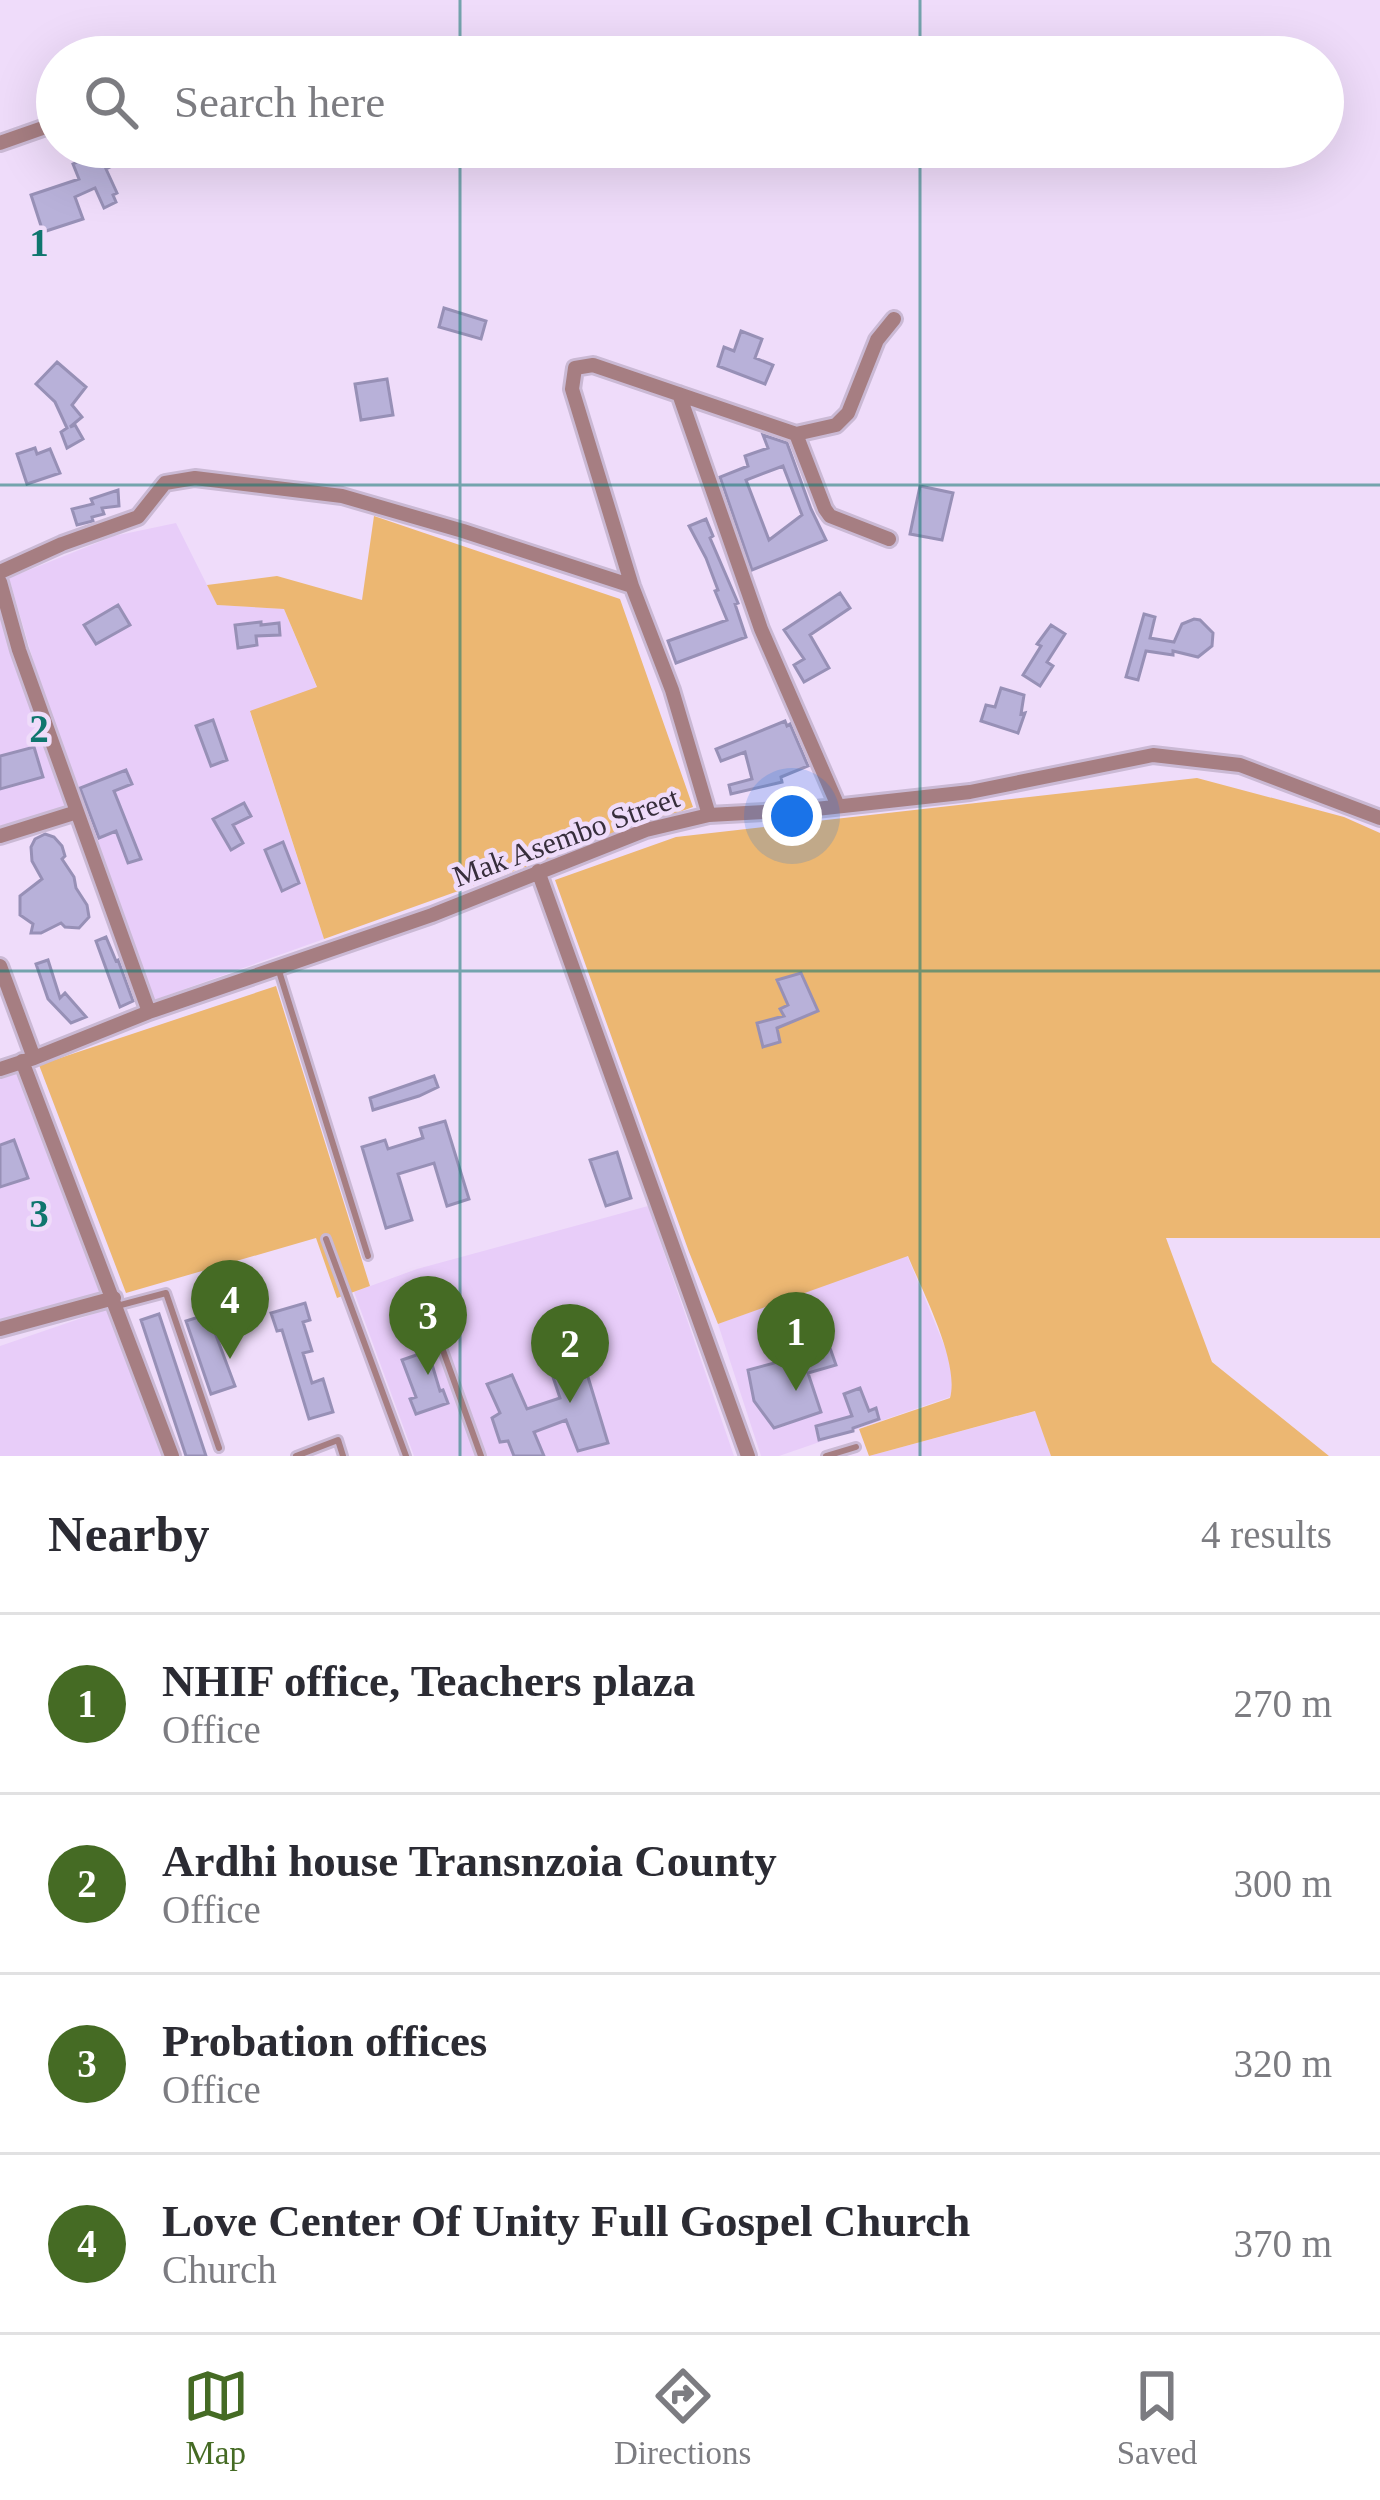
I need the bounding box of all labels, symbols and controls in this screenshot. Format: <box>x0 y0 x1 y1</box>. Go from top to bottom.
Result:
search box <box>36 36 1344 168</box>
icon: search <box>78 69 144 135</box>
text: Search here <box>174 77 385 127</box>
text: 1 <box>29 221 49 264</box>
text: 2 <box>29 707 49 750</box>
street label: Mak Asembo Street <box>448 780 684 893</box>
your location <box>762 786 822 846</box>
text: 3 <box>29 1192 49 1235</box>
pin: 4 <box>191 1260 269 1359</box>
pin: 3 <box>389 1276 467 1375</box>
pin: 1 <box>757 1292 835 1391</box>
pin: 2 <box>531 1304 609 1403</box>
text: Nearby <box>48 1506 209 1562</box>
text: 4 results <box>1201 1513 1332 1556</box>
text: NHIF office, Teachers plaza <box>162 1656 695 1706</box>
text: 1 <box>77 1682 97 1725</box>
text: 270 m <box>1233 1682 1332 1725</box>
text: Office <box>162 1708 261 1751</box>
text: Ardhi house Transnzoia County <box>162 1836 777 1886</box>
text: 2 <box>77 1862 97 1905</box>
text: 300 m <box>1233 1862 1332 1905</box>
text: Office <box>162 1888 261 1931</box>
text: Probation offices <box>162 2016 487 2066</box>
text: 3 <box>77 2042 97 2085</box>
text: 320 m <box>1233 2042 1332 2085</box>
text: Office <box>162 2068 261 2111</box>
text: Love Center Of Unity Full Gospel Church <box>162 2196 970 2246</box>
text: 4 <box>77 2222 97 2265</box>
text: 370 m <box>1233 2222 1332 2265</box>
text: Church <box>162 2248 277 2291</box>
tab: Map <box>183 2363 249 2472</box>
tab: Directions <box>614 2363 751 2472</box>
tab: Saved <box>1117 2363 1197 2472</box>

